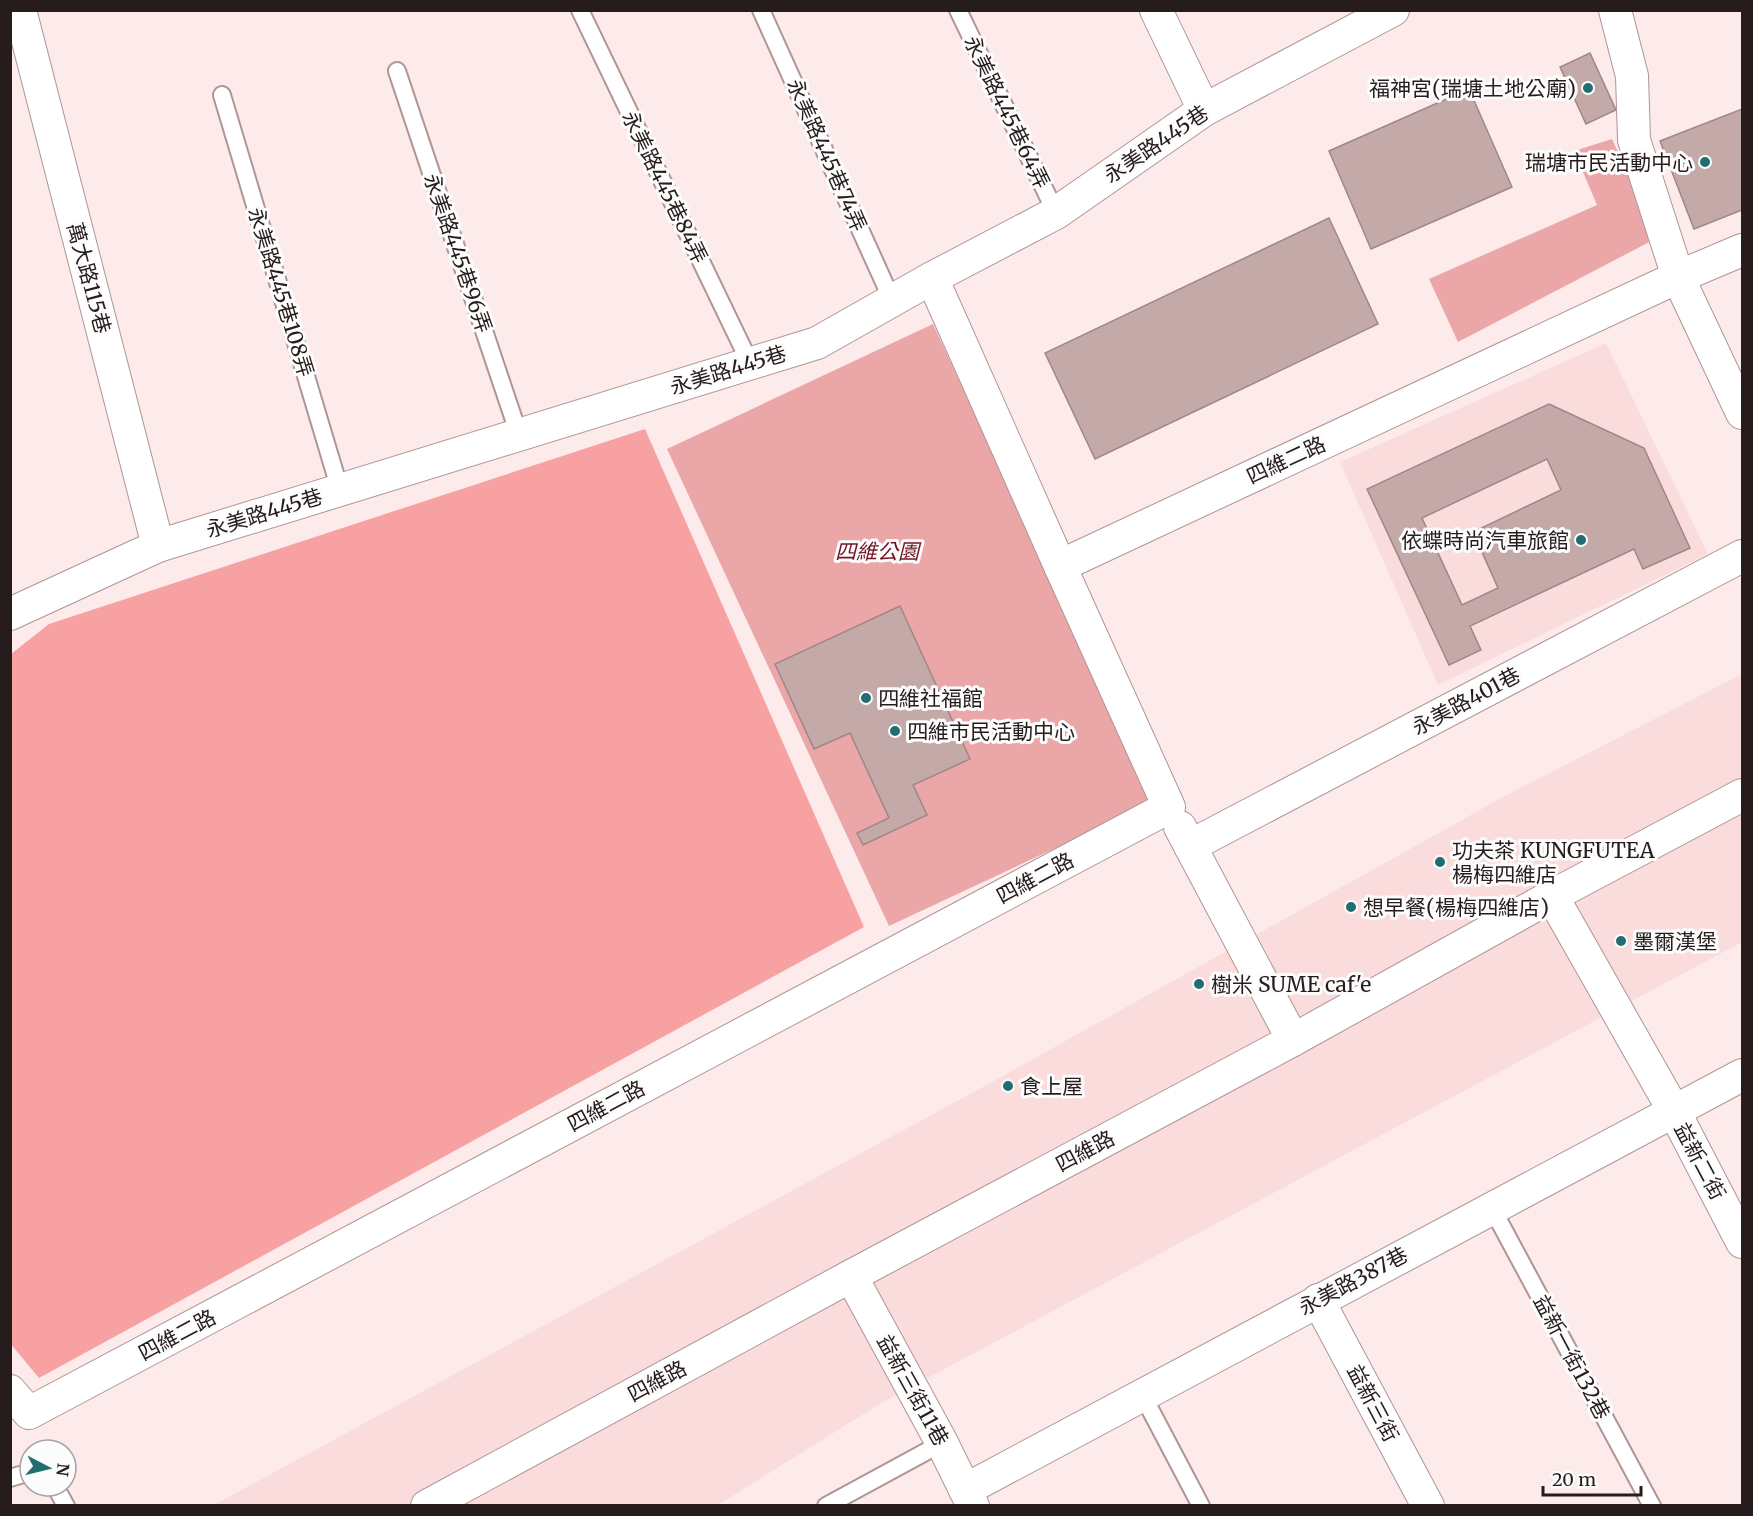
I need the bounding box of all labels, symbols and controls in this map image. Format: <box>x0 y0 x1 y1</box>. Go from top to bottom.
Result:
street label: 永美路445巷64弄 <box>958 31 1056 193</box>
street label: 永美路445巷74弄 <box>781 74 873 236</box>
place label: 福神宮(瑞塘土地公廟) <box>1369 75 1576 102</box>
marker: 福神宮(瑞塘土地公廟) <box>1581 81 1595 95</box>
street label: 永美路445巷 <box>1099 99 1213 189</box>
street label: 永美路445巷84弄 <box>616 106 714 268</box>
place label: 瑞塘市民活動中心 <box>1525 149 1693 176</box>
marker: 瑞塘市民活動中心 <box>1698 155 1712 169</box>
street label: 永美路445巷96弄 <box>418 170 498 336</box>
street label: 永美路445巷108弄 <box>242 204 320 380</box>
street label: 萬大路115巷 <box>61 219 117 337</box>
street label: 永美路445巷 <box>667 339 789 401</box>
street label: 四維二路 <box>1242 430 1330 490</box>
street label: 永美路445巷 <box>203 482 325 544</box>
place label: 依蝶時尚汽車旅館 <box>1401 527 1569 554</box>
marker: 依蝶時尚汽車旅館 <box>1574 533 1588 547</box>
park label: 四維公園 <box>835 538 922 565</box>
street label: 永美路401巷 <box>1407 661 1525 741</box>
place label: 四維社福館 <box>878 685 983 712</box>
marker: 四維社福館 <box>859 691 873 705</box>
place label: 四維市民活動中心 <box>907 718 1075 745</box>
marker: 四維市民活動中心 <box>888 724 902 738</box>
place label: 功夫茶 KUNGFUTEA 楊梅四維店 <box>1452 837 1655 888</box>
street label: 四維二路 <box>992 846 1078 910</box>
marker: 功夫茶 KUNGFUTEA 楊梅四維店 <box>1433 855 1447 869</box>
place label: 想早餐(楊梅四維店) <box>1363 894 1549 921</box>
marker: 想早餐(楊梅四維店) <box>1344 900 1358 914</box>
place label: 墨爾漢堡 <box>1633 928 1717 955</box>
marker: 墨爾漢堡 <box>1614 934 1628 948</box>
place label: 樹米 SUME caf'e <box>1211 971 1371 998</box>
marker: 樹米 SUME caf'e <box>1192 977 1206 991</box>
place label: 食上屋 <box>1020 1073 1083 1100</box>
street label: 四維二路 <box>563 1074 649 1138</box>
marker: 食上屋 <box>1001 1079 1015 1093</box>
street label: 益新二街 <box>1668 1118 1732 1204</box>
street label: 四維路 <box>1051 1124 1119 1178</box>
street label: 永美路387巷 <box>1294 1241 1412 1321</box>
street label: 益新一街132巷 <box>1528 1290 1616 1424</box>
street label: 四維二路 <box>134 1303 220 1367</box>
street label: 益新三街11巷 <box>871 1330 955 1450</box>
street label: 四維路 <box>623 1354 691 1408</box>
street label: 益新三街 <box>1341 1360 1405 1446</box>
north arrow <box>18 1438 78 1498</box>
scale bar <box>1543 1459 1640 1497</box>
text: N <box>52 1462 74 1478</box>
text: 20 m <box>1552 1468 1596 1491</box>

